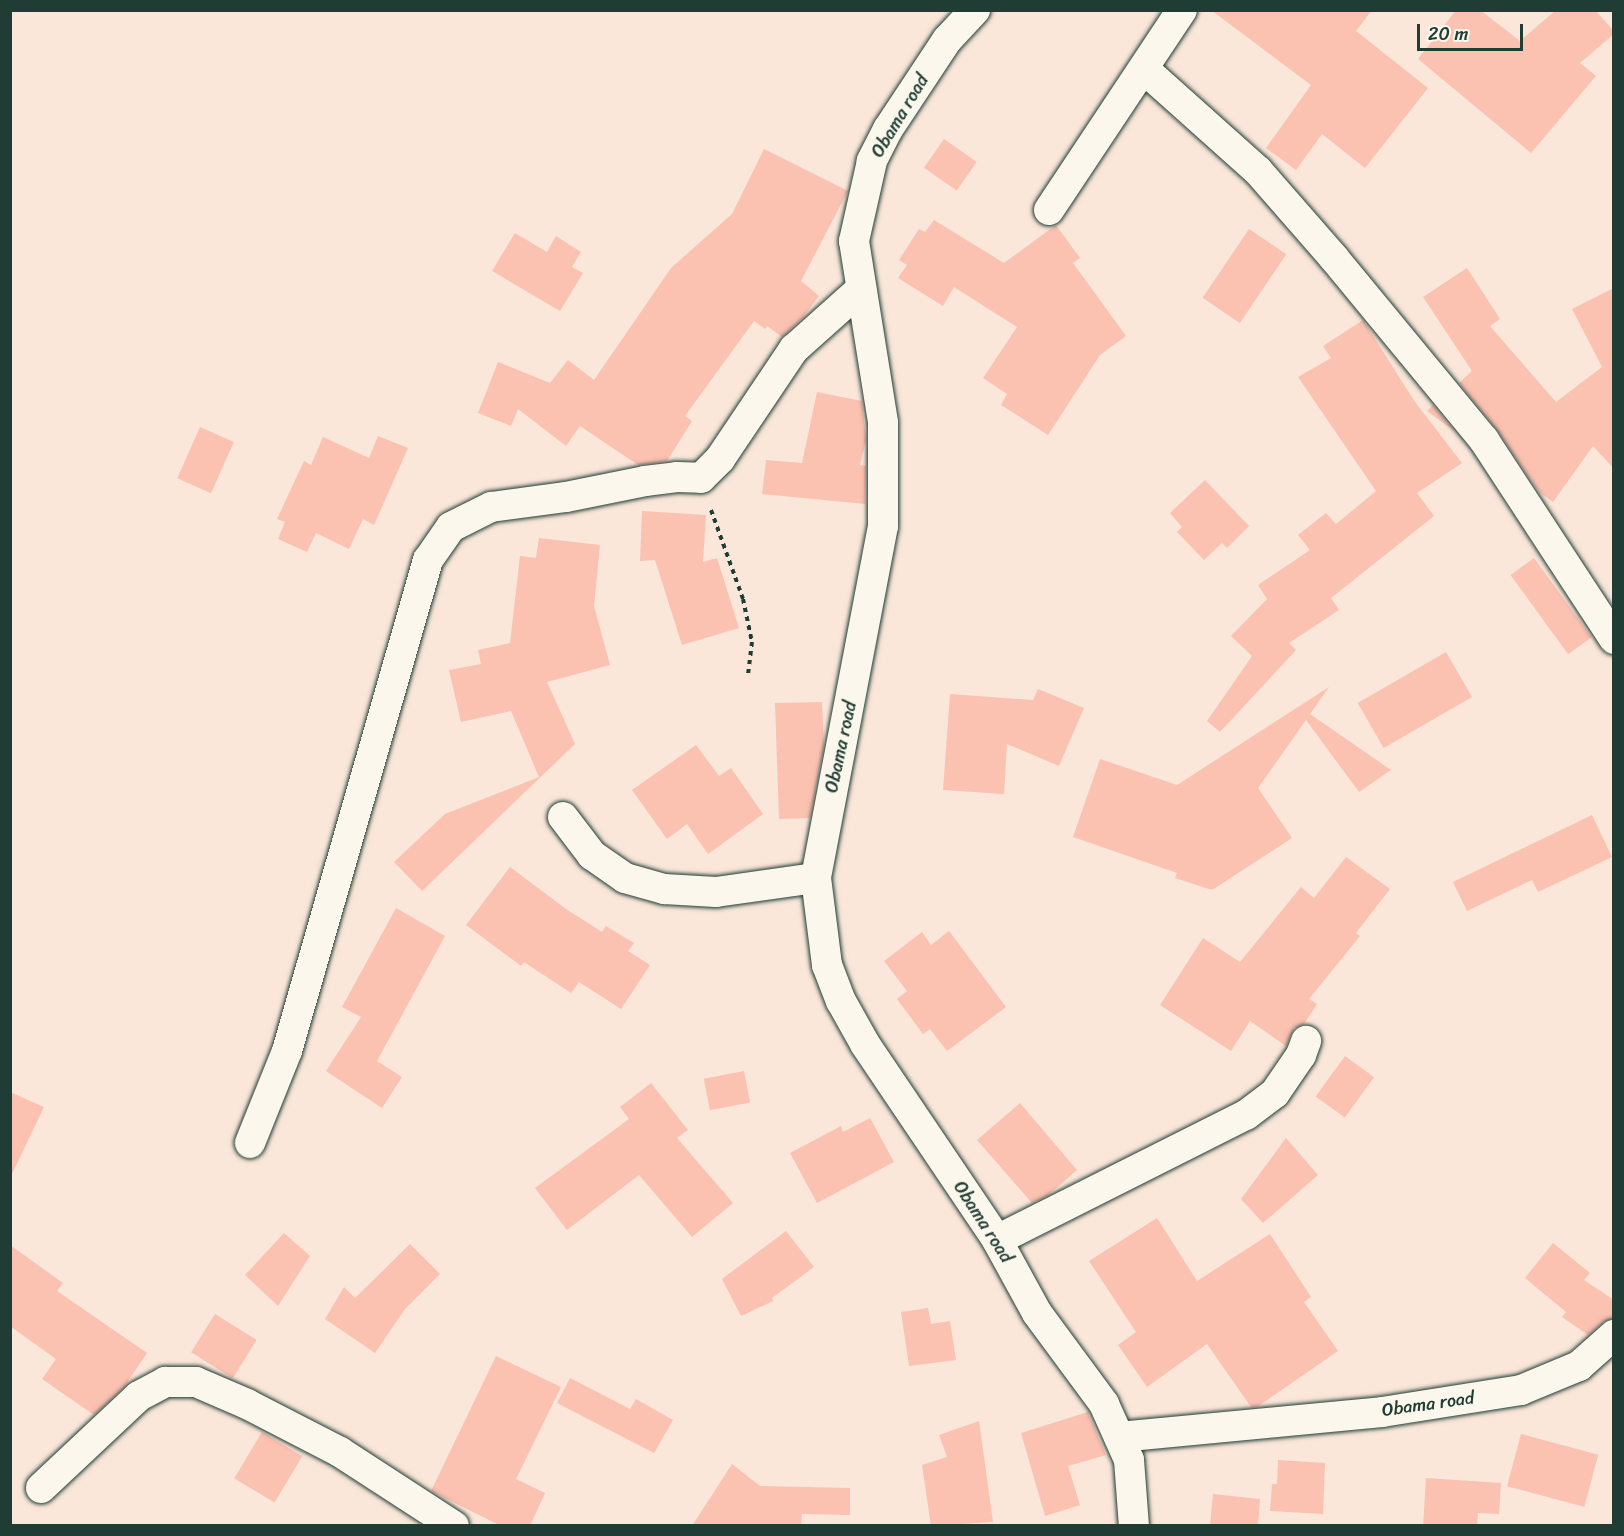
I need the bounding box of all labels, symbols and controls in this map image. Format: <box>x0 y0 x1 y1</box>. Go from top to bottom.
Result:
scale bar <box>1420 12 1526 50</box>
text: 20 m <box>1428 18 1468 50</box>
street label: Obama road <box>867 71 933 161</box>
street label: Obama road <box>821 699 861 795</box>
street label: Obama road <box>949 1177 1017 1267</box>
street label: Obama road <box>1380 1387 1476 1421</box>

